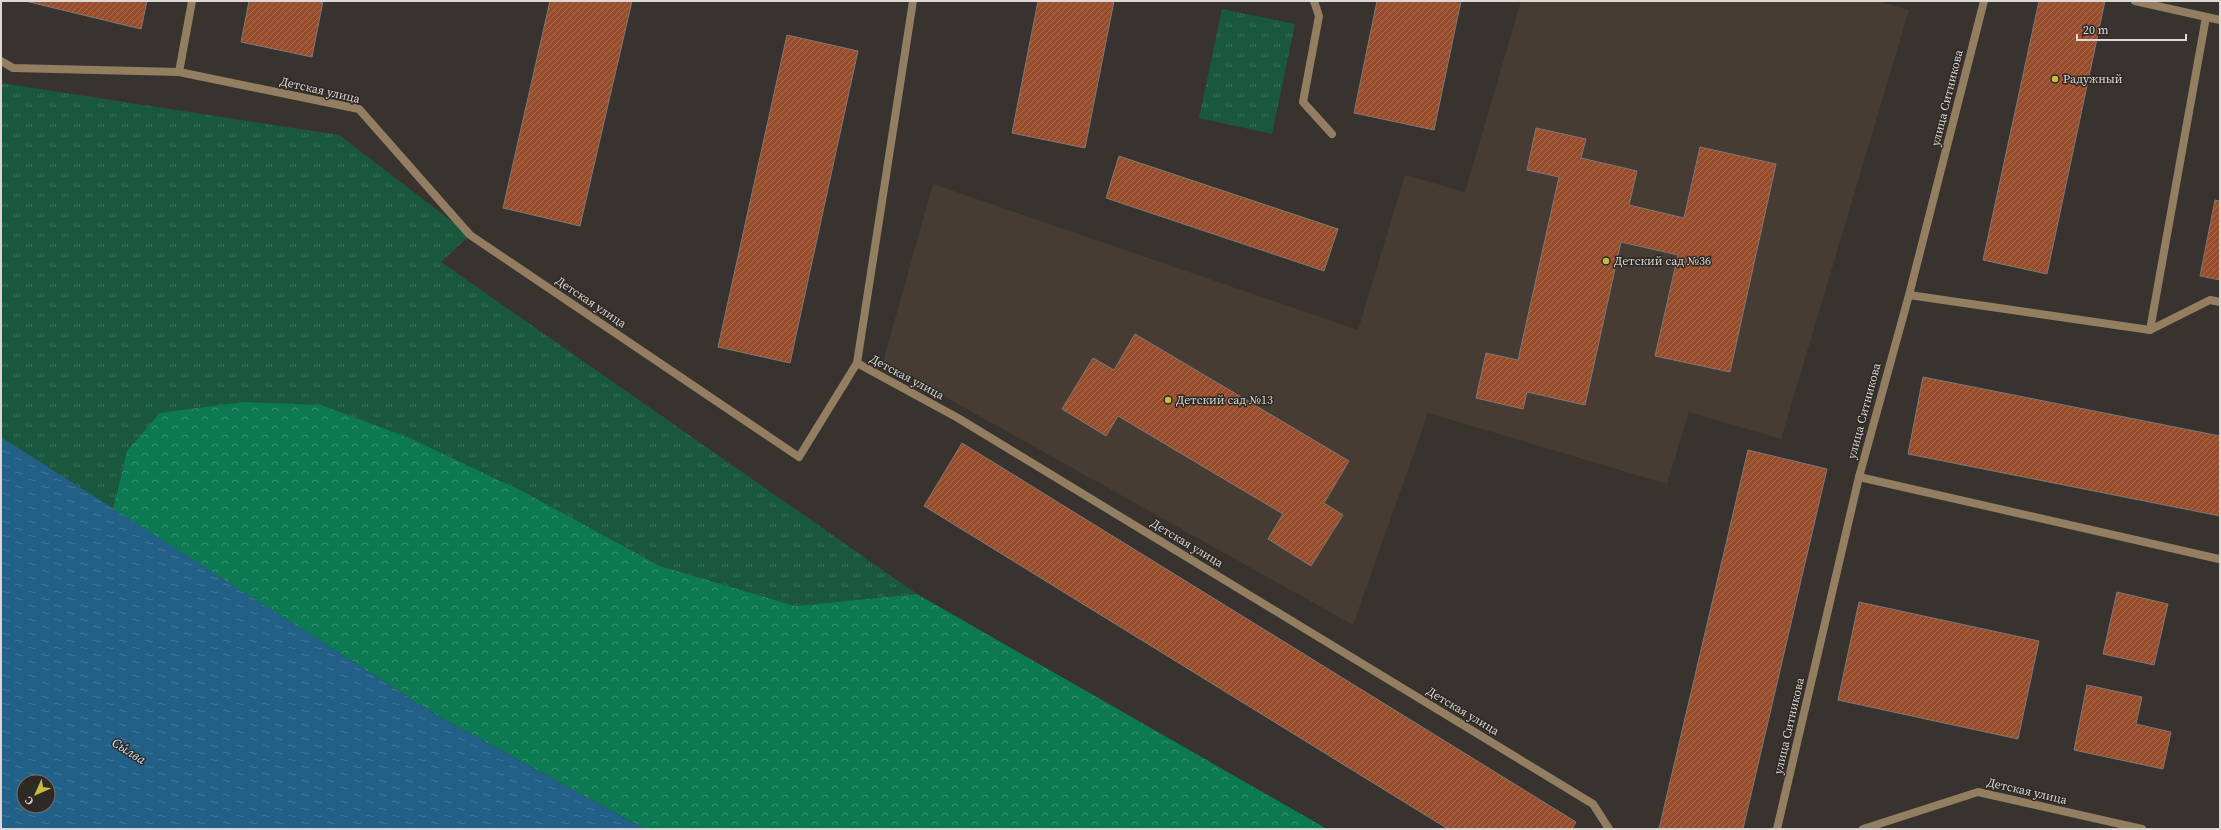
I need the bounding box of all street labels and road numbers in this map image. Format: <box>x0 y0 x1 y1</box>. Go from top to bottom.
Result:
street label: улица Ситникова <box>1927 47 1967 148</box>
street label: Детская улица <box>278 73 363 107</box>
street label: Детская улица <box>553 272 630 332</box>
street label: Детская улица <box>867 351 948 404</box>
street label: улица Ситникова <box>1843 360 1885 461</box>
street label: Детская улица <box>1148 515 1227 571</box>
street label: улица Ситникова <box>1770 675 1808 776</box>
street label: Детская улица <box>1424 683 1503 739</box>
street label: Детская улица <box>1985 774 2070 808</box>

